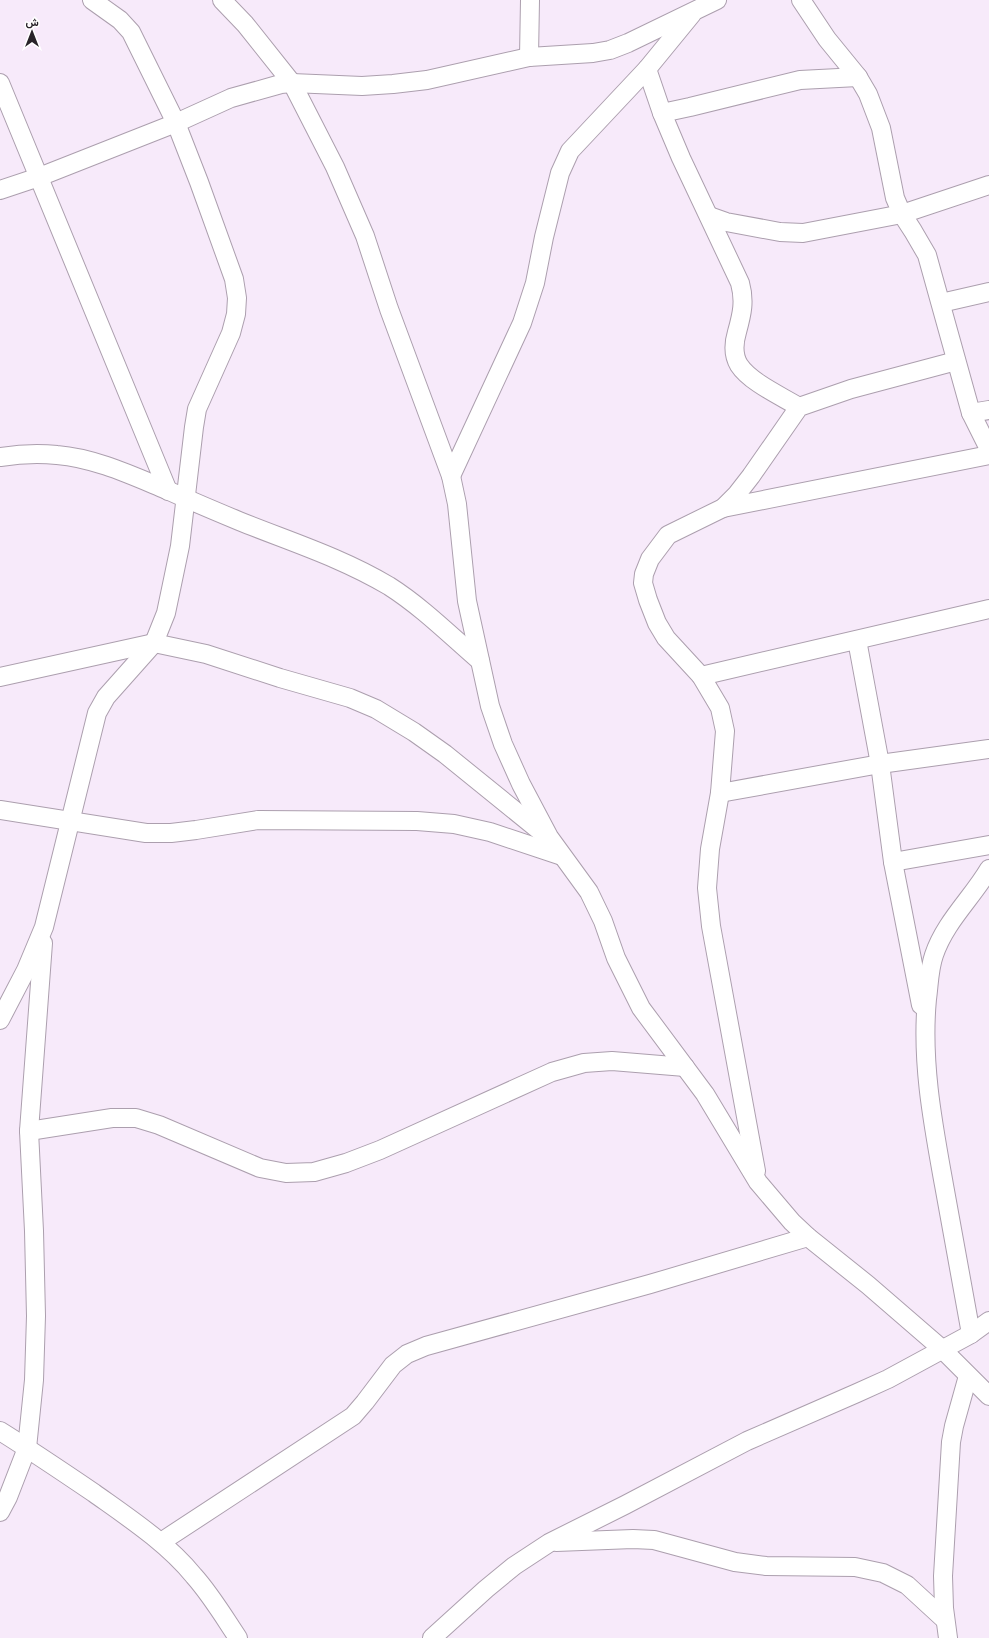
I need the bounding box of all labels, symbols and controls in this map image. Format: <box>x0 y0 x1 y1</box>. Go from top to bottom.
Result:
north arrow <box>12 12 52 52</box>
text: ش <box>25 15 39 29</box>

